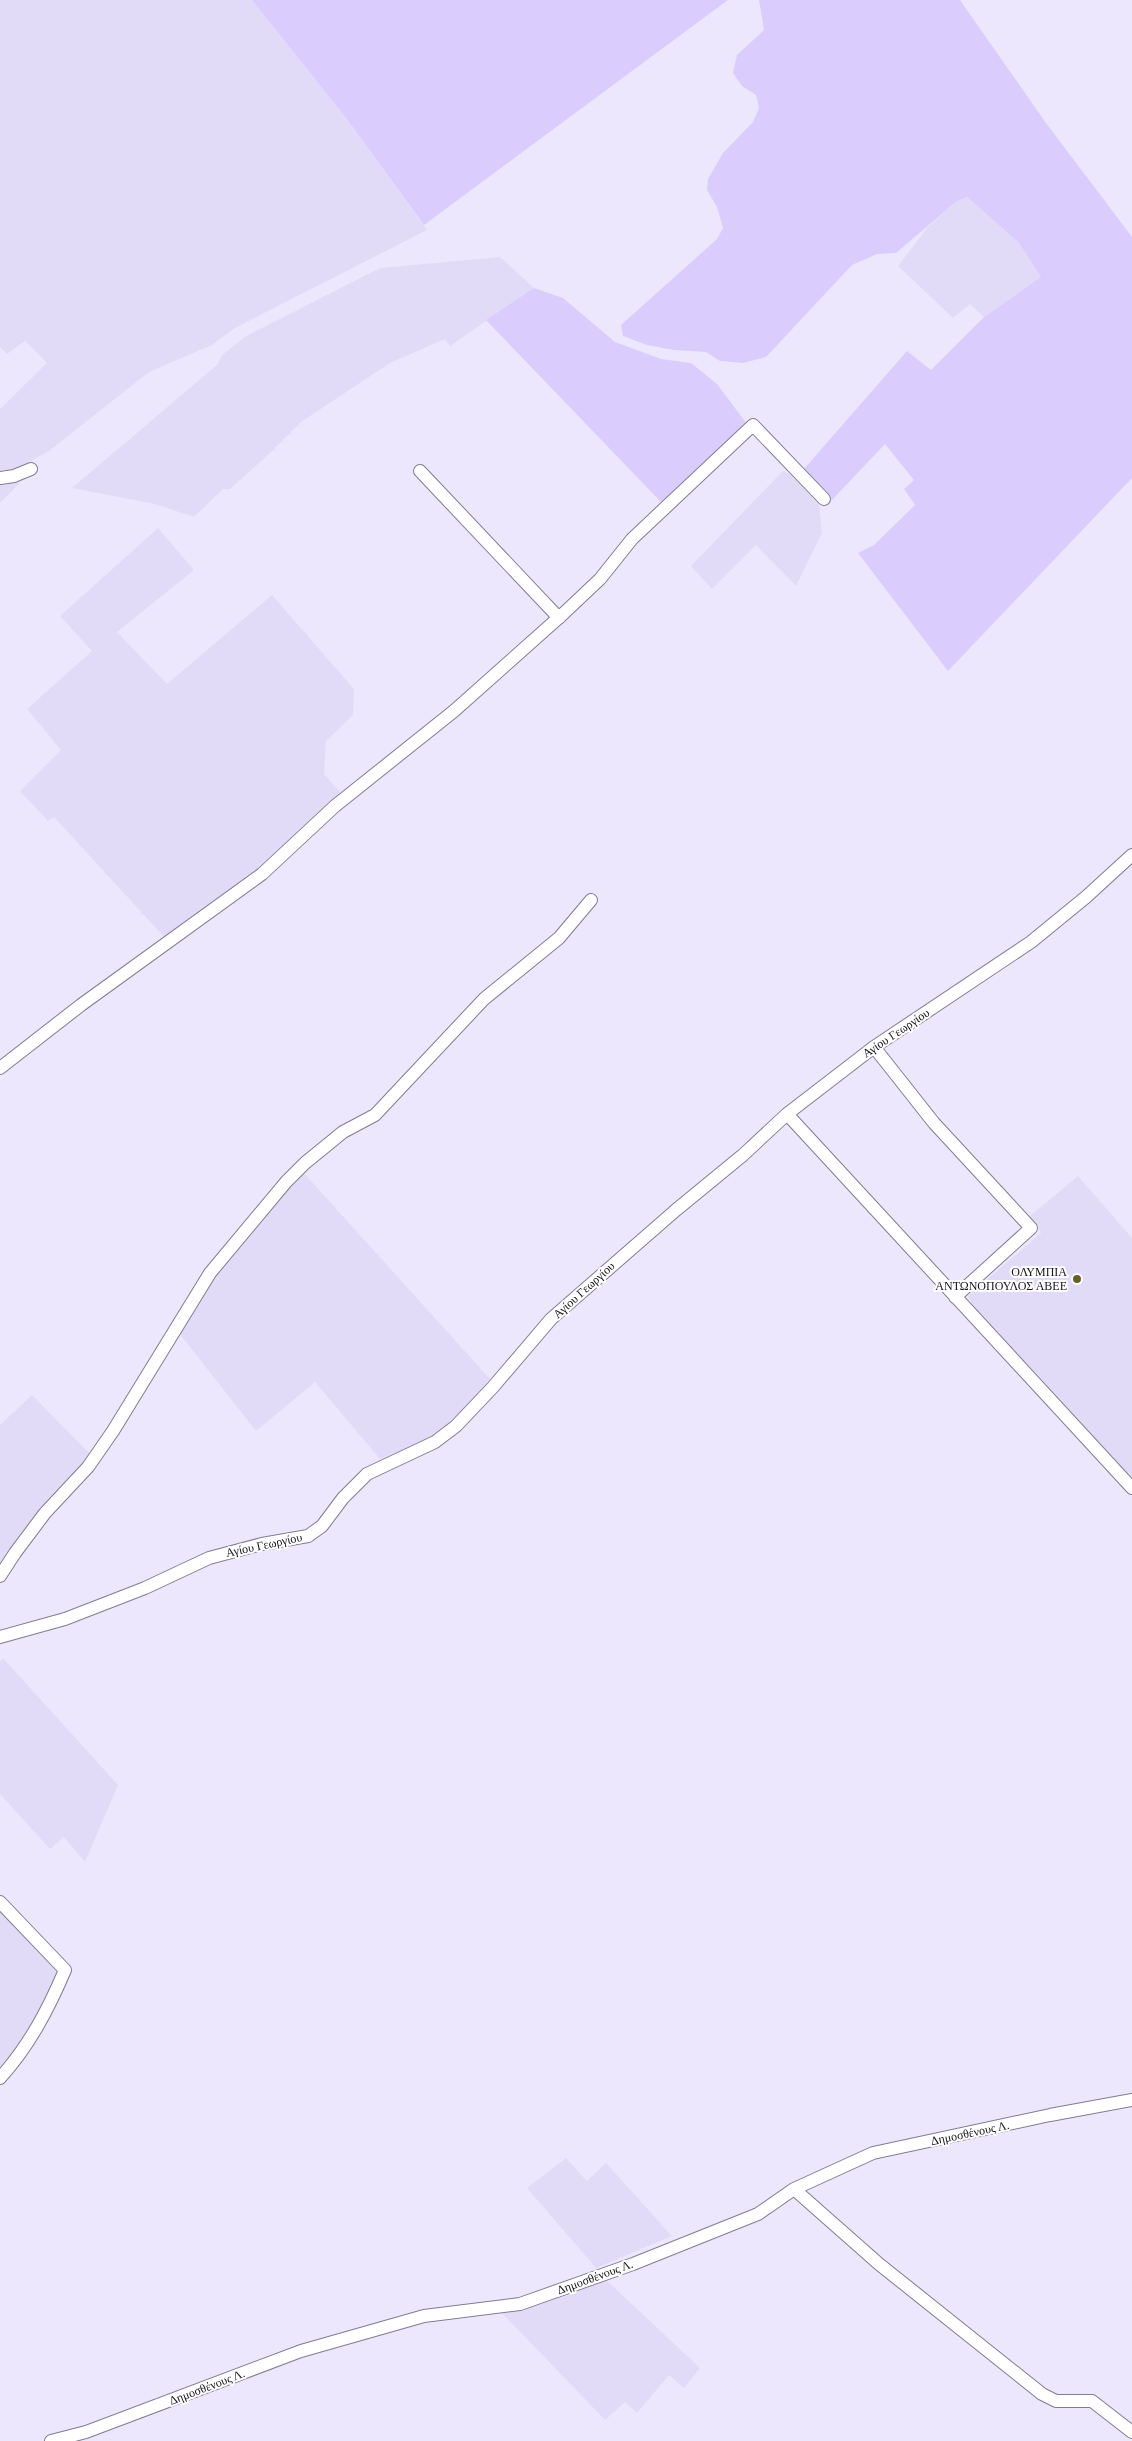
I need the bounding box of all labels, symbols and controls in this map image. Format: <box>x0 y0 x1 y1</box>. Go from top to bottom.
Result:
street label: Αγίου Γεωργίου <box>860 1005 932 1061</box>
street label: Αγίου Γεωργίου <box>550 1259 618 1321</box>
place label: ΟΛΥΜΠΙΑ ΑΝΤΩΝΟΠΟΥΛΟΣ ΑΒΕΕ <box>935 1265 1067 1293</box>
marker: ΟΛΥΜΠΙΑ ΑΝΤΩΝΟΠΟΥΛΟΣ ΑΒΕΕ <box>1071 1273 1083 1285</box>
street label: Αγίου Γεωργίου <box>225 1530 303 1560</box>
street label: Δημοσθένους Λ. <box>929 2118 1011 2148</box>
street label: Δημοσθένους Λ. <box>555 2257 635 2297</box>
street label: Δημοσθένους Λ. <box>167 2366 247 2408</box>

